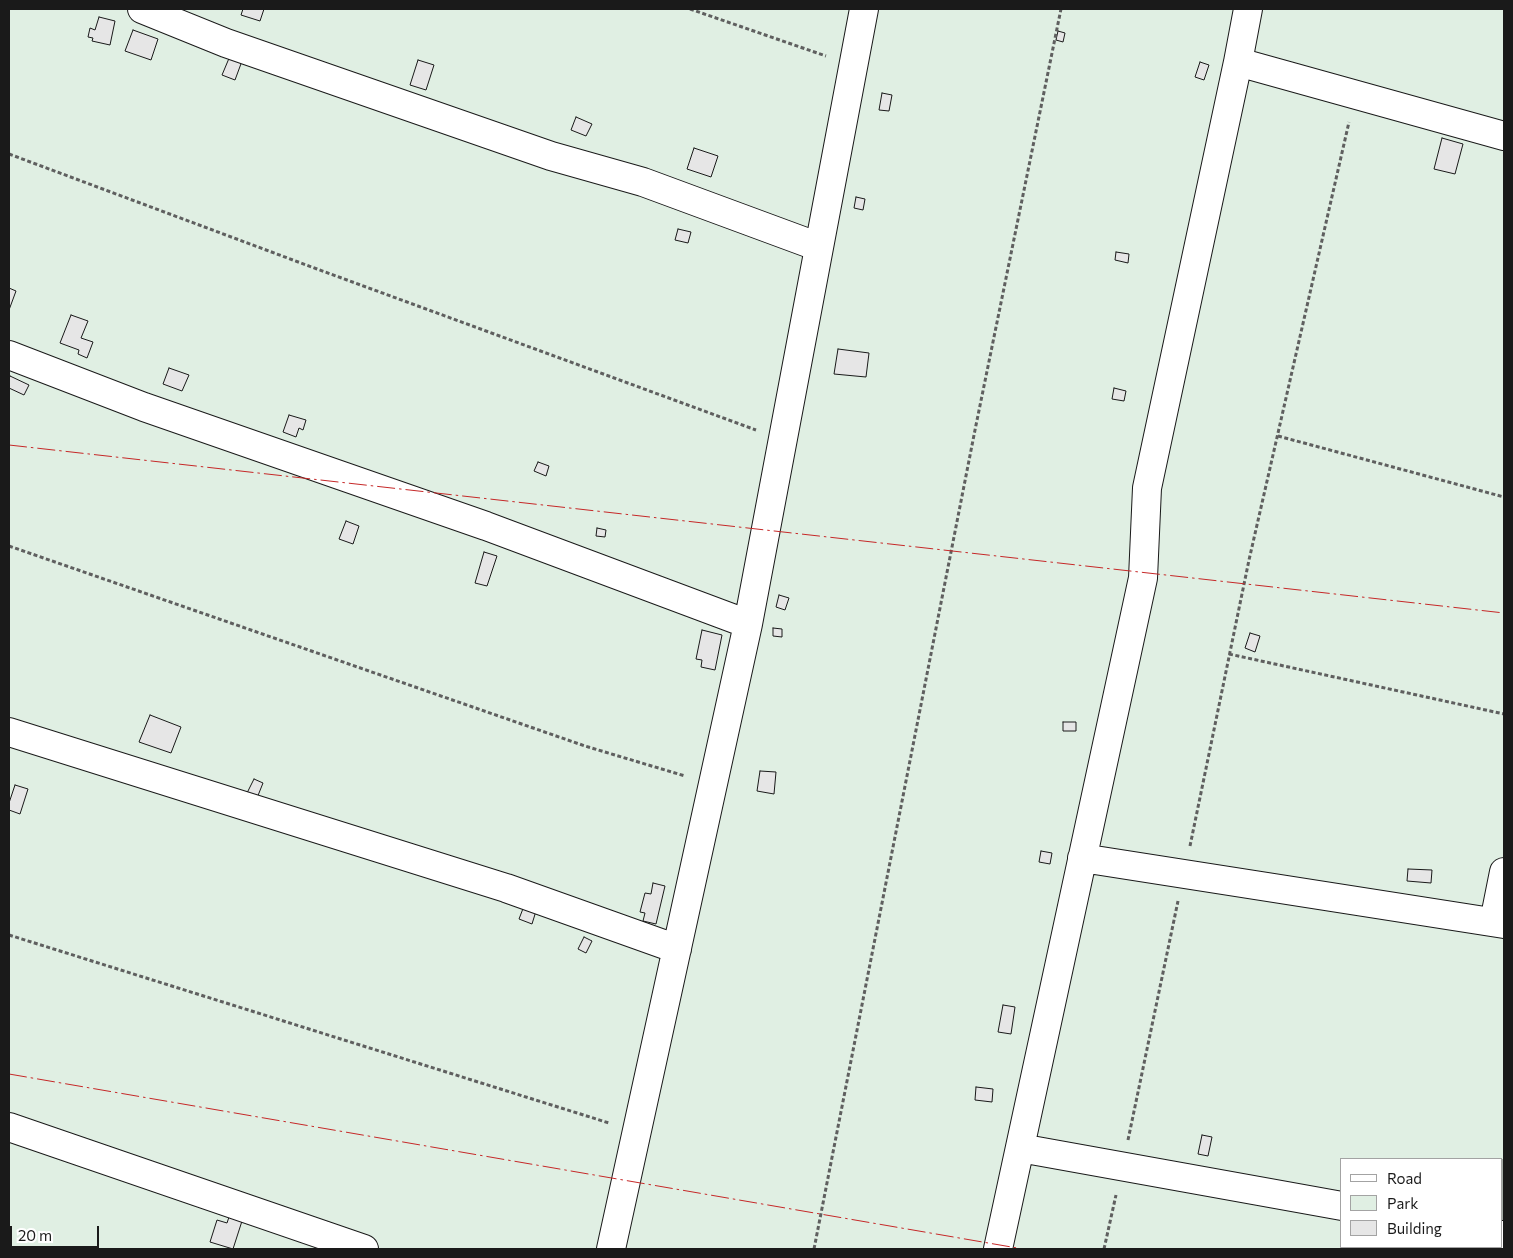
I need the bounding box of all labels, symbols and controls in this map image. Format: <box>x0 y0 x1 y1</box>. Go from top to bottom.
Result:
legend <box>1340 1158 1503 1248</box>
text: Road <box>1387 1169 1422 1187</box>
text: Park <box>1387 1194 1418 1212</box>
scale bar <box>12 1216 101 1248</box>
text: Building <box>1387 1219 1442 1237</box>
text: 20 m <box>18 1226 52 1244</box>

